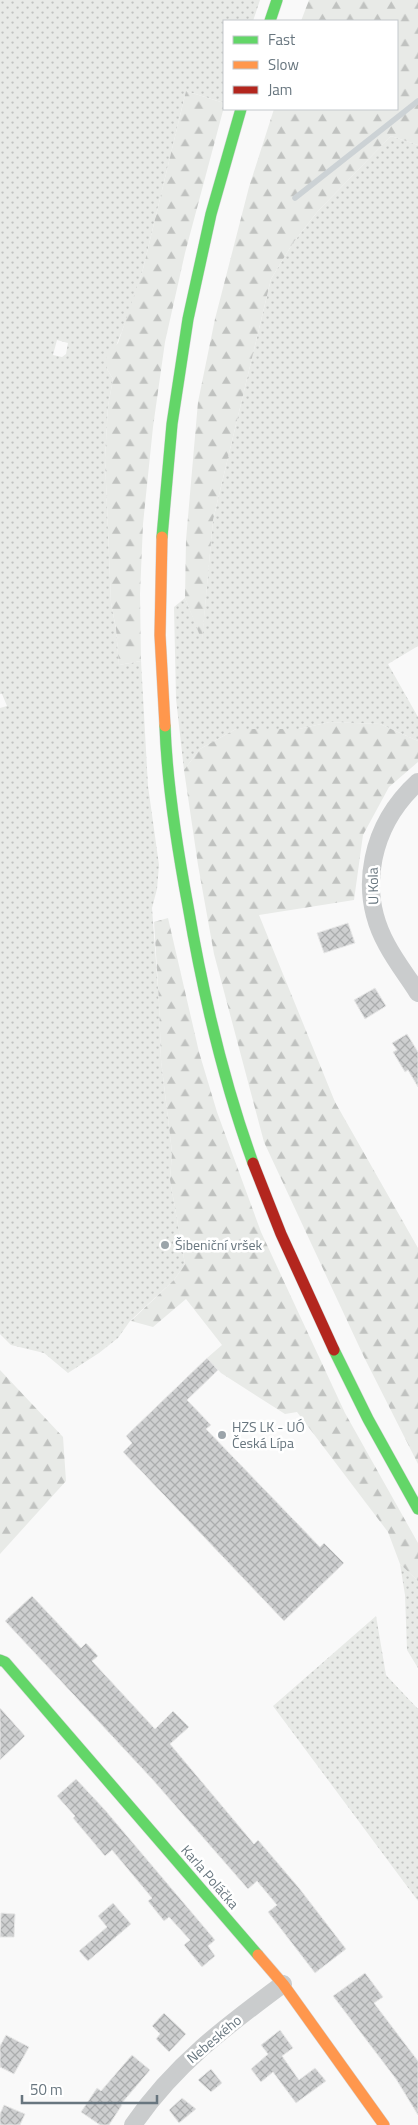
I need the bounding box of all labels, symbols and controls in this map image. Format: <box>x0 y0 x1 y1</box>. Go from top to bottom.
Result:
legend <box>223 20 398 110</box>
text: Fast <box>268 28 296 51</box>
text: Slow <box>268 53 299 76</box>
text: Jam <box>268 78 292 101</box>
street label: U Kola <box>362 867 383 905</box>
place label: Šibeniční vršek <box>175 1234 263 1255</box>
marker: Šibeniční vršek <box>159 1239 171 1251</box>
place label: HZS LK - UÓ Česká Lípa <box>232 1416 305 1453</box>
marker: HZS LK - UÓ Česká Lípa <box>216 1429 228 1441</box>
street label: Karla Poláčka <box>177 1840 244 1913</box>
street label: Nebeského <box>182 2009 246 2068</box>
scale bar <box>22 2072 158 2104</box>
text: 50 m <box>30 2078 63 2101</box>

